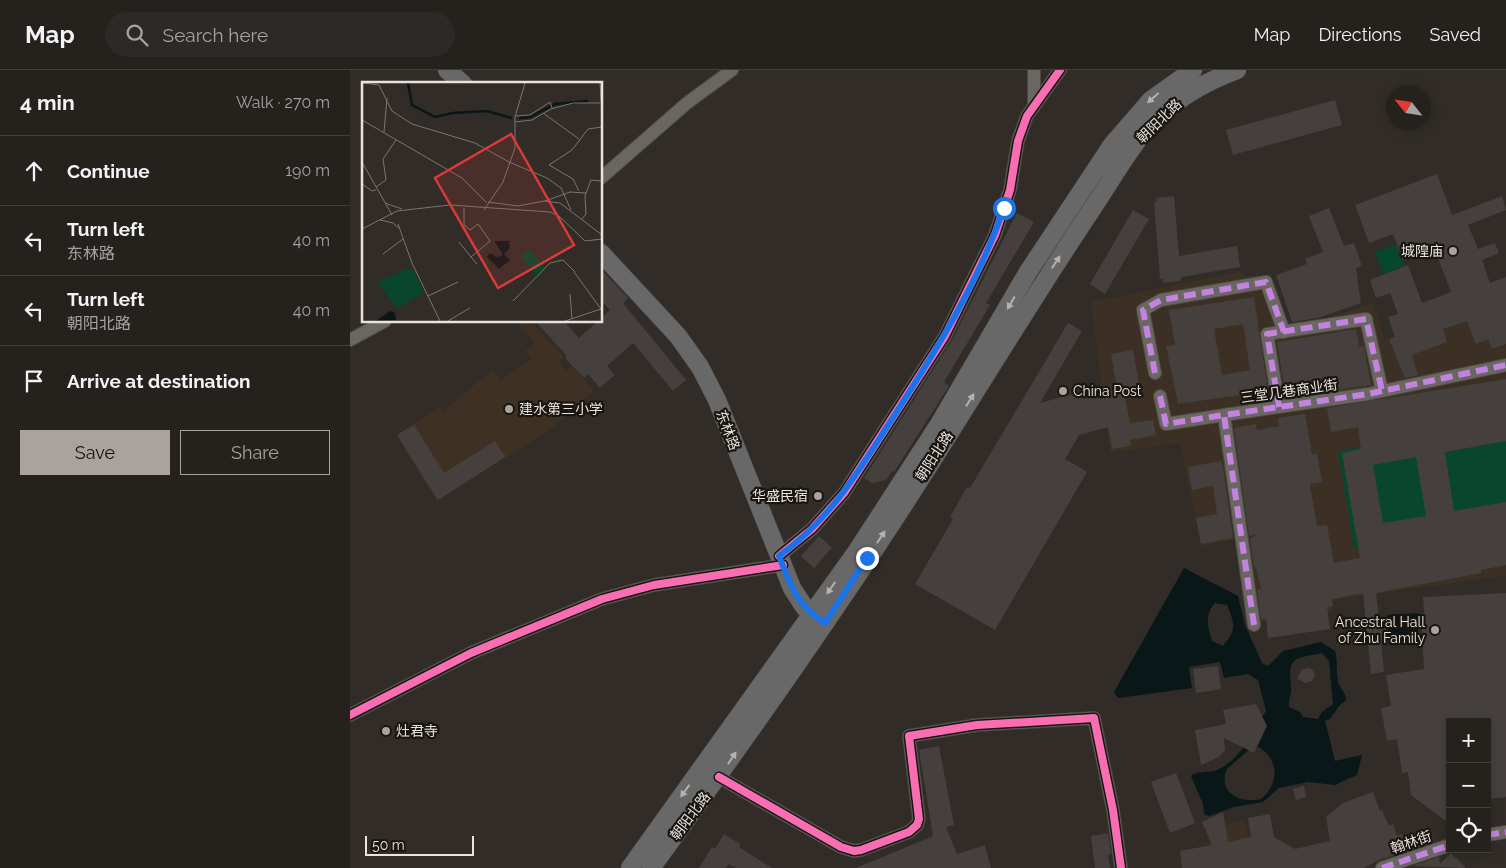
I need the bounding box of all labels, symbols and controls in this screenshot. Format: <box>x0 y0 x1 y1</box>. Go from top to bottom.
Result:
search box <box>105 12 455 57</box>
text: Map <box>25 20 75 49</box>
icon: search <box>123 21 151 49</box>
text: Search here <box>163 24 268 46</box>
text: Map <box>1254 24 1290 45</box>
text: Directions <box>1318 24 1402 45</box>
text: Saved <box>1430 24 1481 45</box>
inset map <box>362 82 602 322</box>
north arrow <box>1386 85 1431 130</box>
text: 4 min <box>20 90 75 115</box>
text: Walk · 270 m <box>236 93 330 112</box>
one-way arrow <box>1147 93 1160 104</box>
street label: 朝阳北路 <box>1133 96 1185 146</box>
icon: ahead <box>20 157 48 185</box>
text: Continue <box>67 160 150 182</box>
text: 190 m <box>285 161 330 180</box>
route start <box>993 197 1016 220</box>
text: Turn left <box>67 218 144 240</box>
icon: left <box>20 227 48 255</box>
text: 40 m <box>293 231 330 250</box>
place label: 城隍庙 <box>1401 243 1443 259</box>
text: 东林路 <box>67 244 115 263</box>
marker: 城隍庙 <box>1447 245 1459 257</box>
one-way arrow <box>1051 256 1061 269</box>
text: Turn left <box>67 288 144 310</box>
one-way arrow <box>1006 296 1015 309</box>
icon: left <box>20 297 48 325</box>
text: 40 m <box>293 301 330 320</box>
text: 朝阳北路 <box>67 314 131 333</box>
icon: arrive <box>20 367 48 395</box>
text: Arrive at destination <box>67 370 251 392</box>
street label: 三堂几巷商业街 <box>1239 376 1339 406</box>
place label: China Post <box>1073 383 1142 399</box>
marker: China Post <box>1057 385 1069 397</box>
one-way arrow <box>965 394 974 407</box>
place label: 建水第三小学 <box>519 401 603 417</box>
marker: 建水第三小学 <box>503 403 515 415</box>
street label: 东林路 <box>713 408 743 452</box>
street label: 朝阳北路 <box>912 428 956 484</box>
button: Save <box>20 430 170 475</box>
button: Share <box>180 430 330 475</box>
place label: 华盛民宿 <box>752 488 808 504</box>
marker: 华盛民宿 <box>812 490 824 502</box>
one-way arrow <box>877 530 886 543</box>
route end <box>856 547 879 570</box>
one-way arrow <box>826 581 836 595</box>
place label: Ancestral Hall of Zhu Family <box>1335 614 1425 646</box>
marker: Ancestral Hall of Zhu Family <box>1429 624 1441 636</box>
map controls <box>1446 718 1491 853</box>
button: + <box>1446 718 1491 763</box>
place label: 灶君寺 <box>396 723 438 739</box>
marker: 灶君寺 <box>380 725 392 737</box>
one-way arrow <box>727 751 737 765</box>
button: − <box>1446 763 1491 808</box>
one-way arrow <box>680 784 690 798</box>
street label: 朝阳北路 <box>667 789 713 843</box>
button: locate <box>1446 808 1491 853</box>
street label: 翰林街 <box>1389 828 1433 856</box>
scale bar <box>365 833 474 856</box>
text: 50 m <box>372 837 405 853</box>

